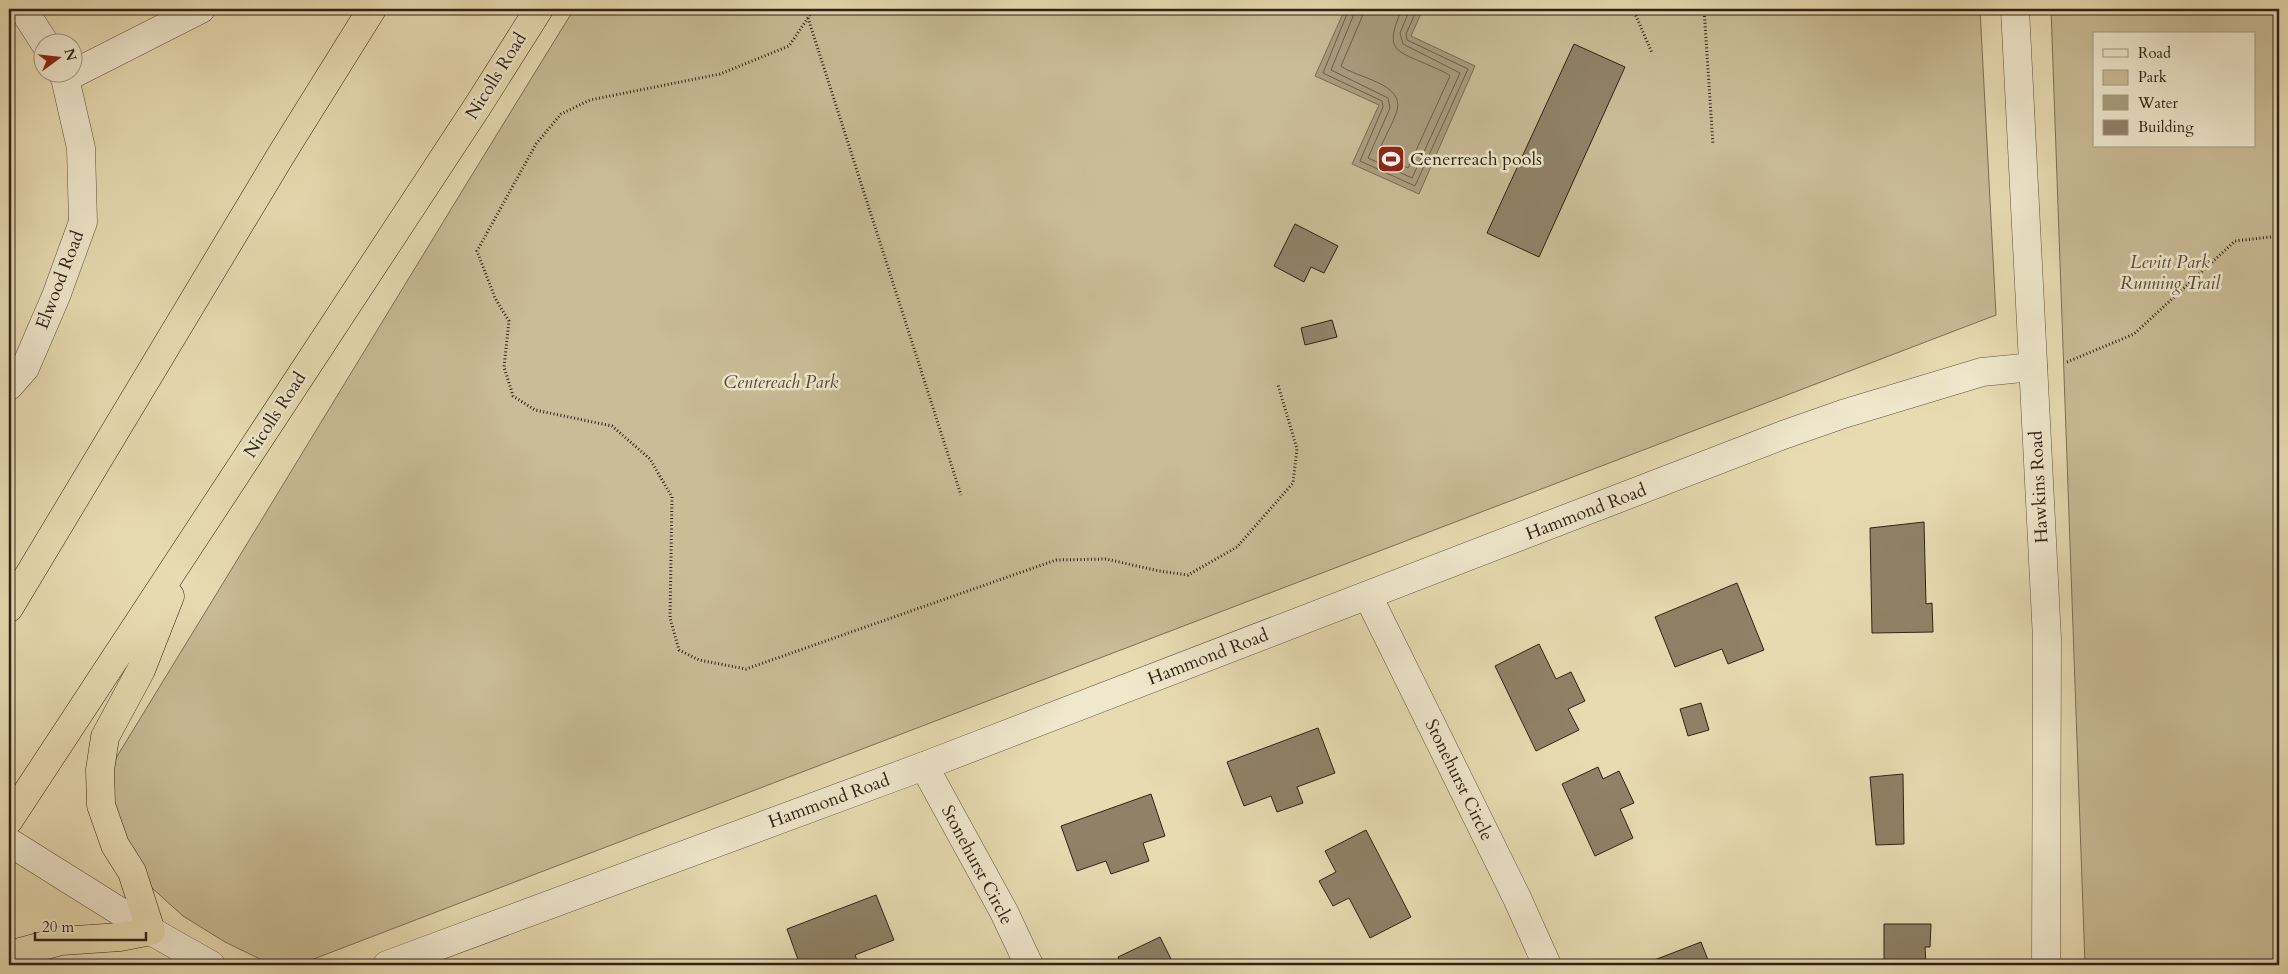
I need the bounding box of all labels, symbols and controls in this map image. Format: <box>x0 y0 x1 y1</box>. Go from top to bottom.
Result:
street label: Nicolls Road <box>459 28 533 124</box>
north arrow <box>32 32 82 82</box>
legend <box>2093 32 2256 148</box>
text: Road <box>2138 43 2171 63</box>
text: N <box>59 46 81 63</box>
text: Park <box>2138 67 2167 87</box>
text: Water <box>2137 93 2179 113</box>
text: Building <box>2138 117 2194 137</box>
sports icon: Cenerreach pools <box>1376 144 1406 174</box>
place label: Cenerreach pools <box>1410 147 1542 172</box>
street label: Elwood Road <box>30 227 90 333</box>
park label: Levitt Park Running Trail <box>2120 250 2221 296</box>
street label: Nicolls Road <box>238 367 312 463</box>
park label: Centereach Park <box>724 370 839 395</box>
street label: Hawkins Road <box>2024 430 2054 544</box>
street label: Hammond Road <box>1522 477 1650 546</box>
street label: Hammond Road <box>1144 622 1272 691</box>
street label: Stonehurst Circle <box>1419 715 1499 845</box>
street label: Hammond Road <box>765 767 893 835</box>
street label: Stonehurst Circle <box>935 801 1019 929</box>
scale bar <box>35 909 146 941</box>
text: 20 m <box>42 917 74 937</box>

